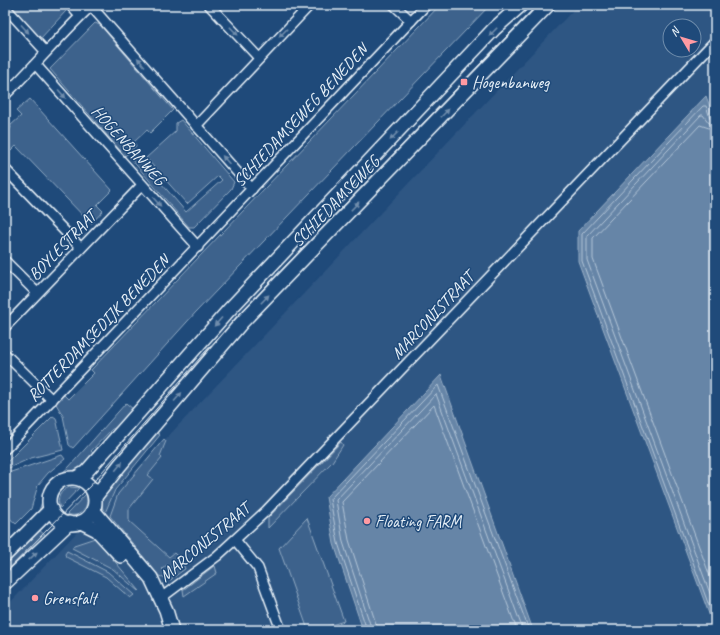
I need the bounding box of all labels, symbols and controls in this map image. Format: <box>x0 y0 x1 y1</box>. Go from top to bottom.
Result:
north arrow <box>662 18 702 58</box>
text: N <box>667 23 683 39</box>
one-way arrow <box>21 24 30 35</box>
one-way arrow <box>230 26 239 36</box>
one-way arrow <box>488 27 497 37</box>
one-way arrow <box>278 28 288 38</box>
street label: SCHIEDAMSEWEG BENEDEN <box>229 38 374 191</box>
one-way arrow <box>136 57 145 67</box>
place label: Hogenbanweg <box>472 72 550 93</box>
marker: Hogenbanweg <box>459 77 469 87</box>
one-way arrow <box>57 89 67 99</box>
street label: HOGENBANWEG <box>87 101 171 191</box>
one-way arrow <box>441 108 450 118</box>
one-way arrow <box>389 131 398 141</box>
street label: SCHIEDAMSEWEG <box>287 150 385 251</box>
one-way arrow <box>222 155 231 165</box>
one-way arrow <box>153 197 162 207</box>
one-way arrow <box>350 201 360 211</box>
street label: BOYLESTRAAT <box>24 204 103 285</box>
street label: ROTTERDAMSEDIJK BENEDEN <box>23 249 176 406</box>
street label: MARCONISTRAAT <box>387 264 481 363</box>
one-way arrow <box>260 294 269 304</box>
one-way arrow <box>213 317 222 327</box>
one-way arrow <box>174 391 183 402</box>
one-way arrow <box>114 461 123 472</box>
street label: MARCONISTRAAT <box>155 496 257 586</box>
place label: Floating FARM <box>375 511 462 532</box>
marker: Floating FARM <box>362 516 372 526</box>
one-way arrow <box>28 551 38 561</box>
place label: Grensfalt <box>43 588 99 609</box>
marker: Grensfalt <box>30 593 40 603</box>

